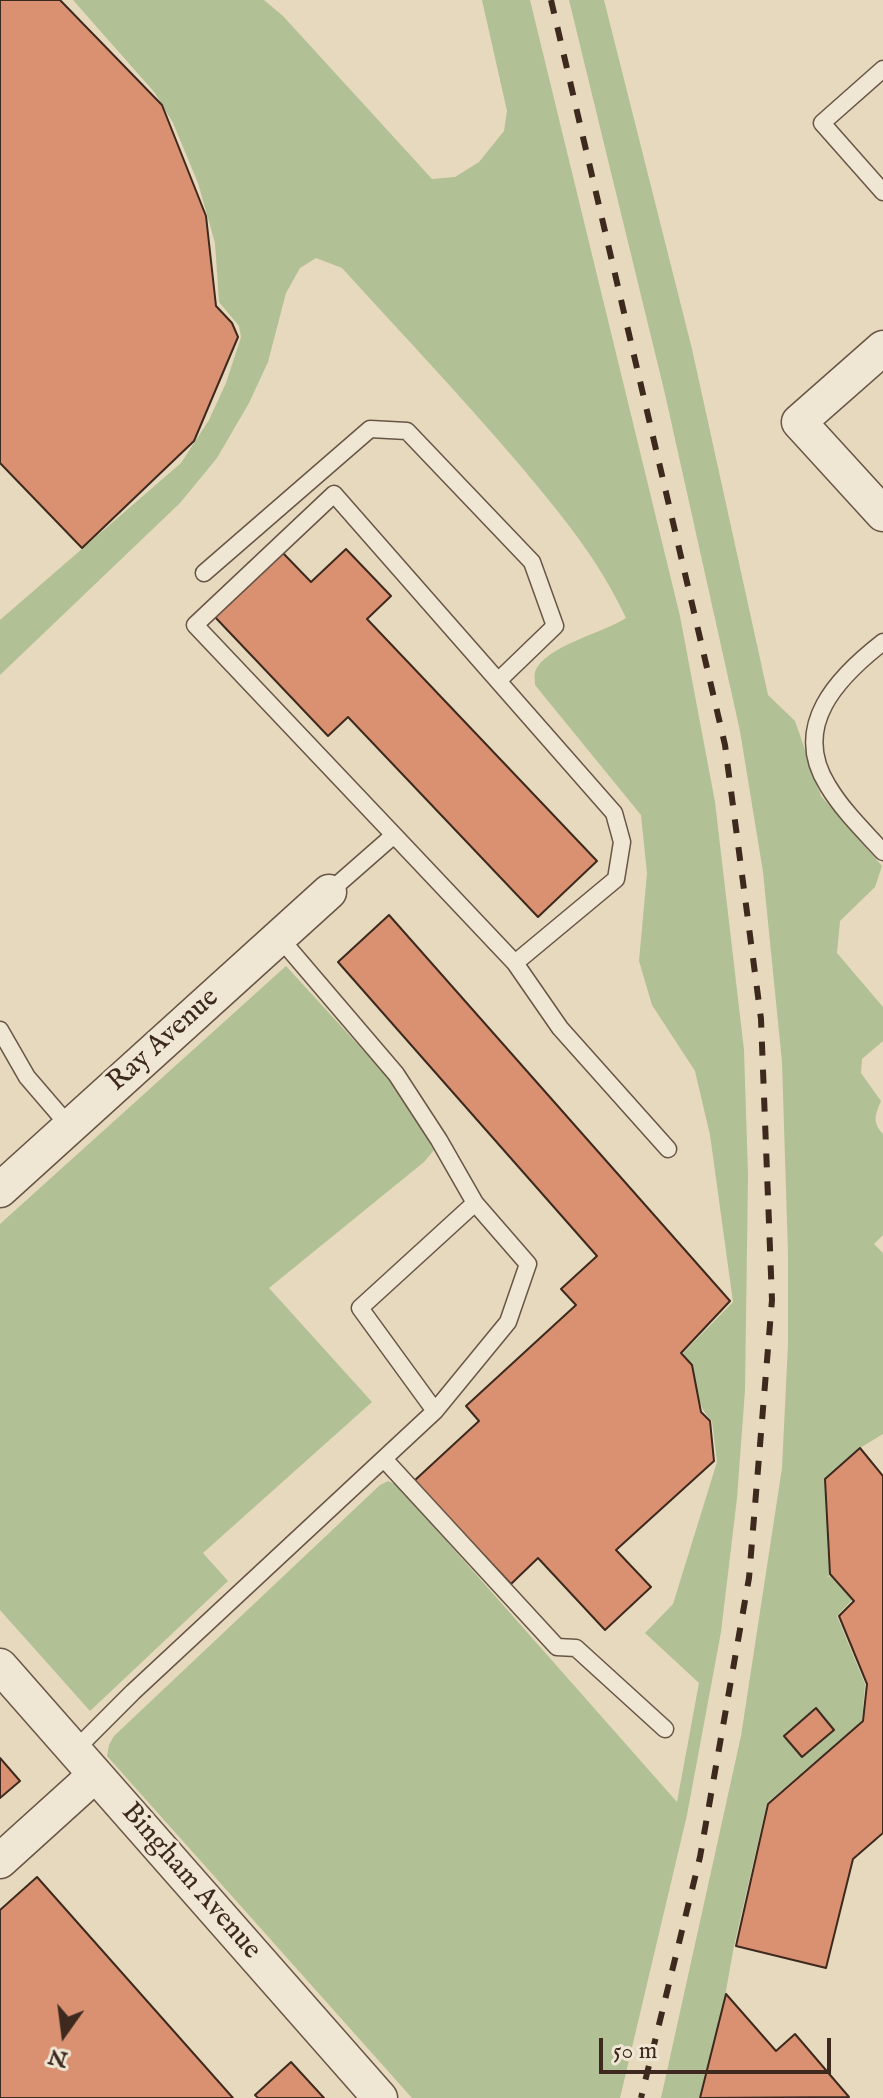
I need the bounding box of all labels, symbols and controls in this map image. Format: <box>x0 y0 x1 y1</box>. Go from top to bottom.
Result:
street label: Ray Avenue <box>101 982 227 1100</box>
street label: Bingham Avenue <box>113 1797 267 1967</box>
north arrow <box>24 1994 104 2074</box>
scale bar <box>603 2022 835 2072</box>
text: 50 m <box>613 2036 657 2067</box>
text: N <box>46 2041 71 2073</box>

